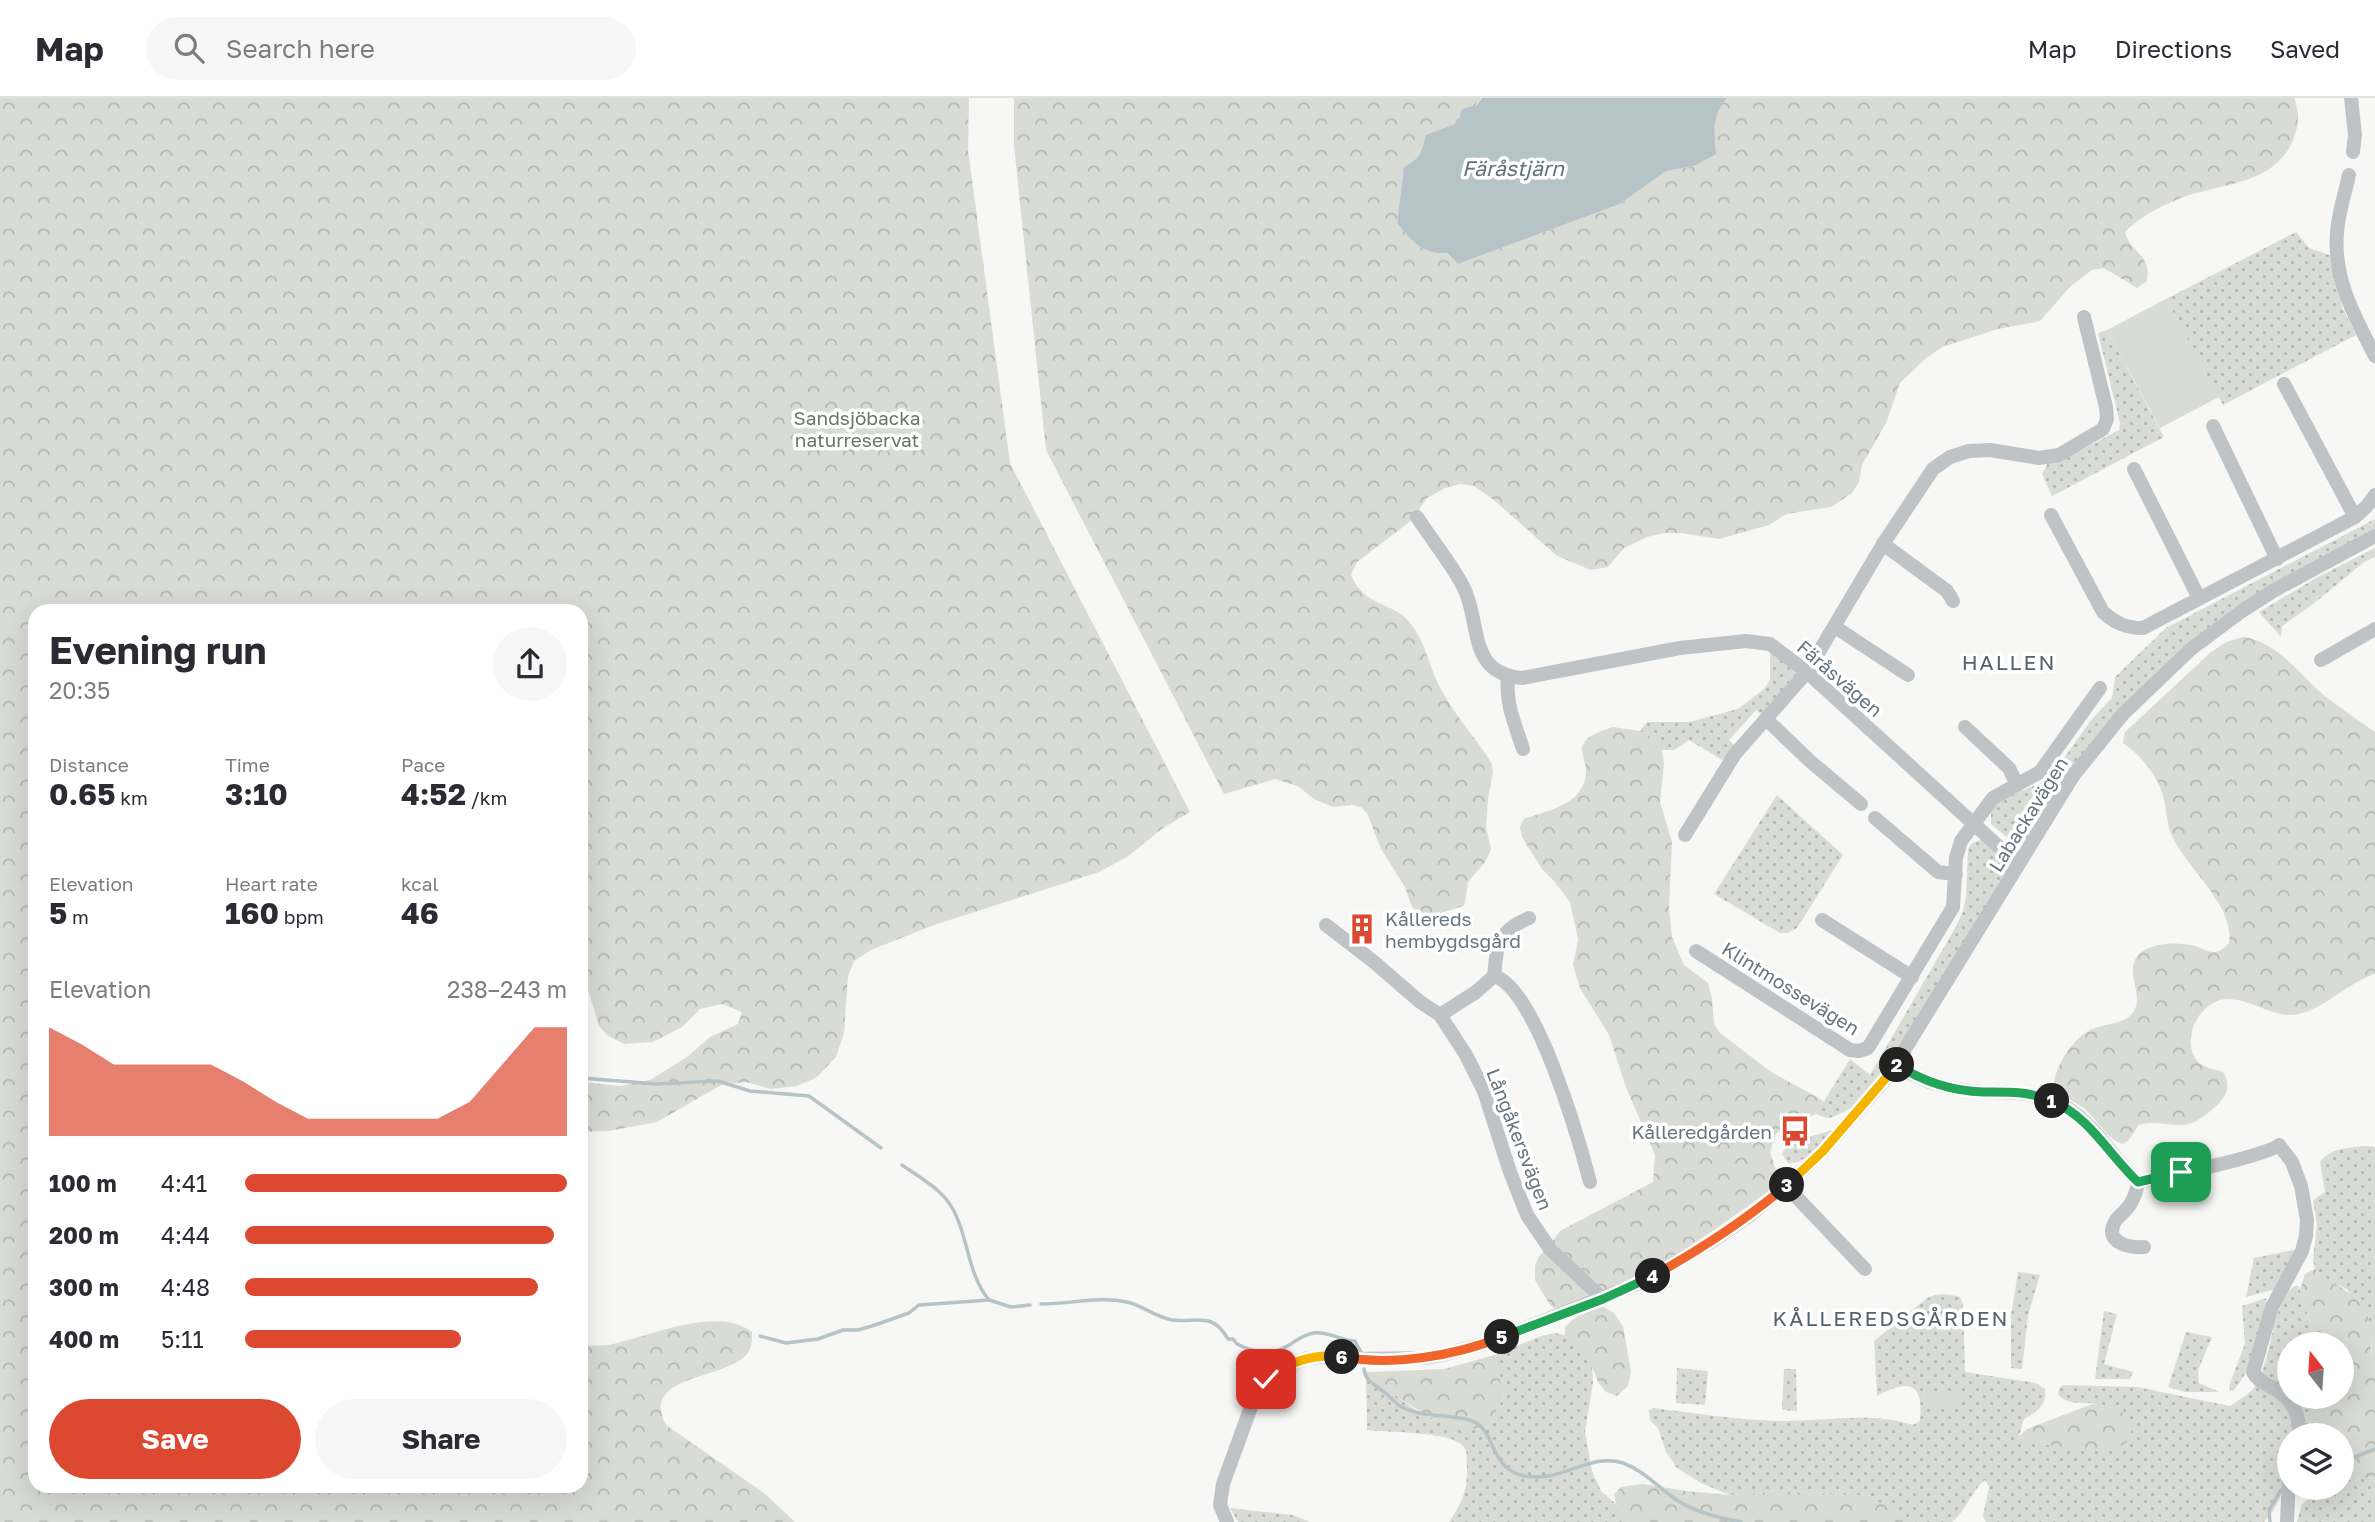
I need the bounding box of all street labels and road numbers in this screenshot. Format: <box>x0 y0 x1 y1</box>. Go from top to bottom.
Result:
street label: Färåsvägen <box>1793 635 1887 721</box>
street label: Labackavägen <box>1984 752 2072 876</box>
street label: Klintmossevägen <box>1718 936 1864 1040</box>
street label: Långåkersvägen <box>1482 1065 1558 1213</box>

